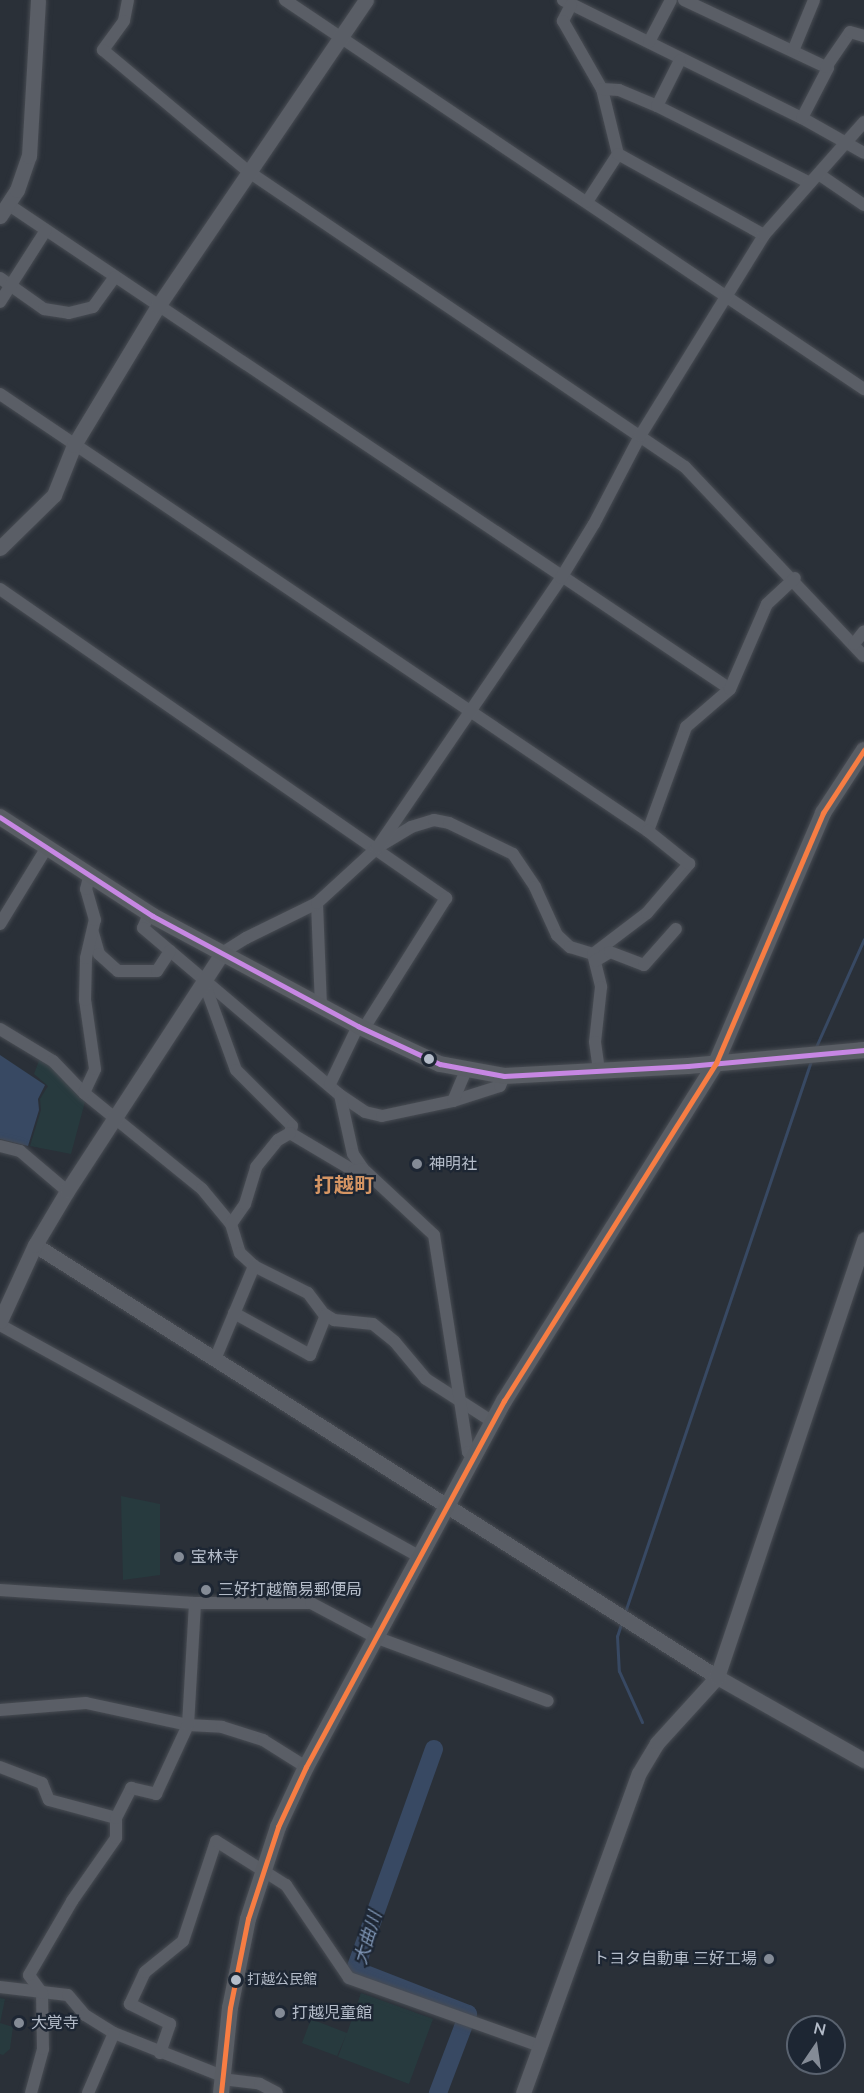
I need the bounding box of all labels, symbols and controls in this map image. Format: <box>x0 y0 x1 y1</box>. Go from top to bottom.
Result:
unlabelled marker <box>423 1053 435 1065</box>
place label: 神明社 <box>429 1154 477 1174</box>
marker: 神明社 <box>410 1157 424 1171</box>
district label: 打越町 <box>314 1173 374 1197</box>
place label: 宝林寺 <box>191 1547 239 1567</box>
marker: 宝林寺 <box>172 1550 186 1564</box>
place label: 三好打越簡易郵便局 <box>218 1580 362 1600</box>
marker: 三好打越簡易郵便局 <box>199 1583 213 1597</box>
water label: 大曲川 <box>350 1909 386 1967</box>
place label: トヨタ自動車 三好工場 <box>593 1949 757 1969</box>
marker: トヨタ自動車 三好工場 <box>762 1952 776 1966</box>
place label: 打越公民館 <box>247 1972 317 1988</box>
marker: 打越公民館 <box>230 1974 242 1986</box>
place label: 打越児童館 <box>292 2003 372 2023</box>
marker: 打越児童館 <box>273 2006 287 2020</box>
place label: 大覚寺 <box>31 2013 79 2033</box>
north arrow <box>786 2015 846 2075</box>
marker: 大覚寺 <box>12 2016 26 2030</box>
text: N <box>811 2017 828 2041</box>

